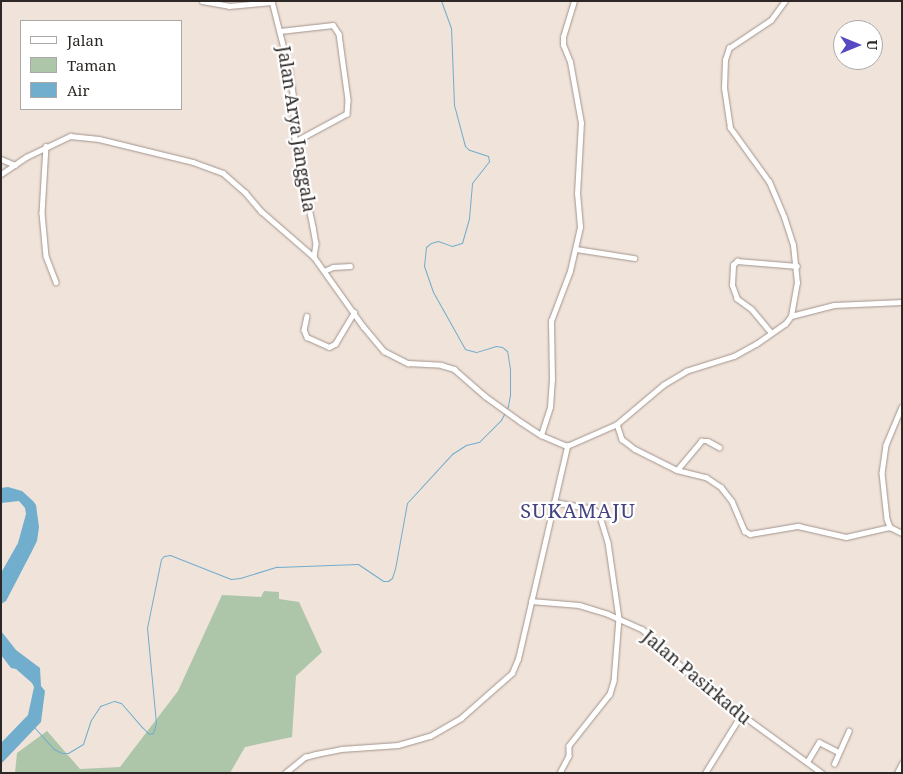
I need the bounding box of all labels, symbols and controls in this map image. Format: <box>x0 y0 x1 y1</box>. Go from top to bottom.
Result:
legend <box>20 20 182 110</box>
north arrow <box>833 20 883 70</box>
text: Jalan <box>67 30 104 50</box>
text: U <box>863 40 882 50</box>
street label: Jalan Arya Janggala <box>273 44 321 214</box>
text: Taman <box>67 55 117 75</box>
text: Air <box>67 80 89 100</box>
district label: SUKAMAJU <box>519 498 637 522</box>
street label: Jalan Pasirkadu <box>638 625 756 729</box>

